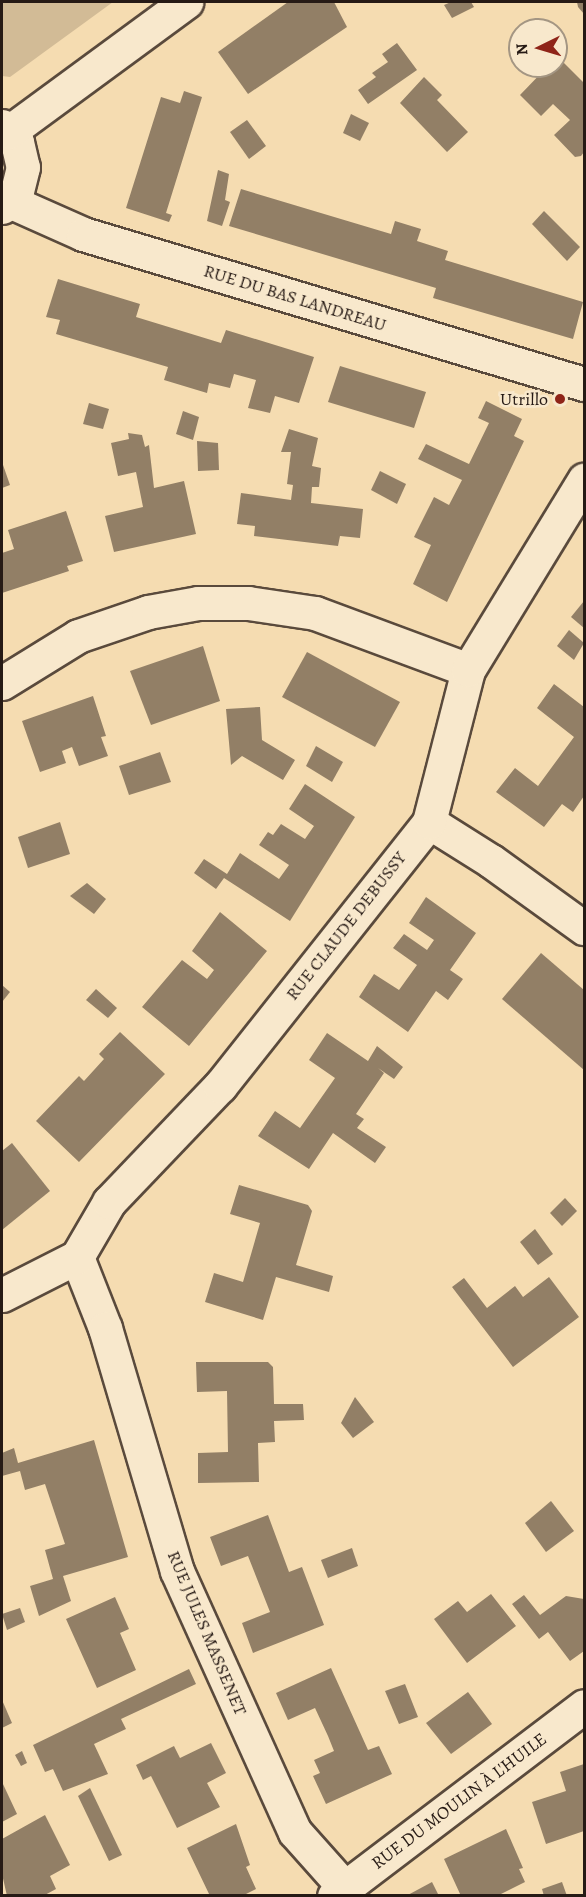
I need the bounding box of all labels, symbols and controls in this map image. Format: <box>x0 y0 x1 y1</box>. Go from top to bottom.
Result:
north arrow <box>508 18 568 78</box>
text: N <box>511 43 534 56</box>
street label: RUE DU BAS LANDREAU <box>201 260 389 336</box>
place label: Utrillo <box>500 388 548 410</box>
marker: Utrillo <box>553 392 567 406</box>
street label: RUE CLAUDE DEBUSSY <box>281 847 411 1005</box>
street label: RUE JULES MASSENET <box>163 1547 251 1719</box>
street label: RUE DU MOULIN À L'HUILE <box>367 1728 551 1874</box>

